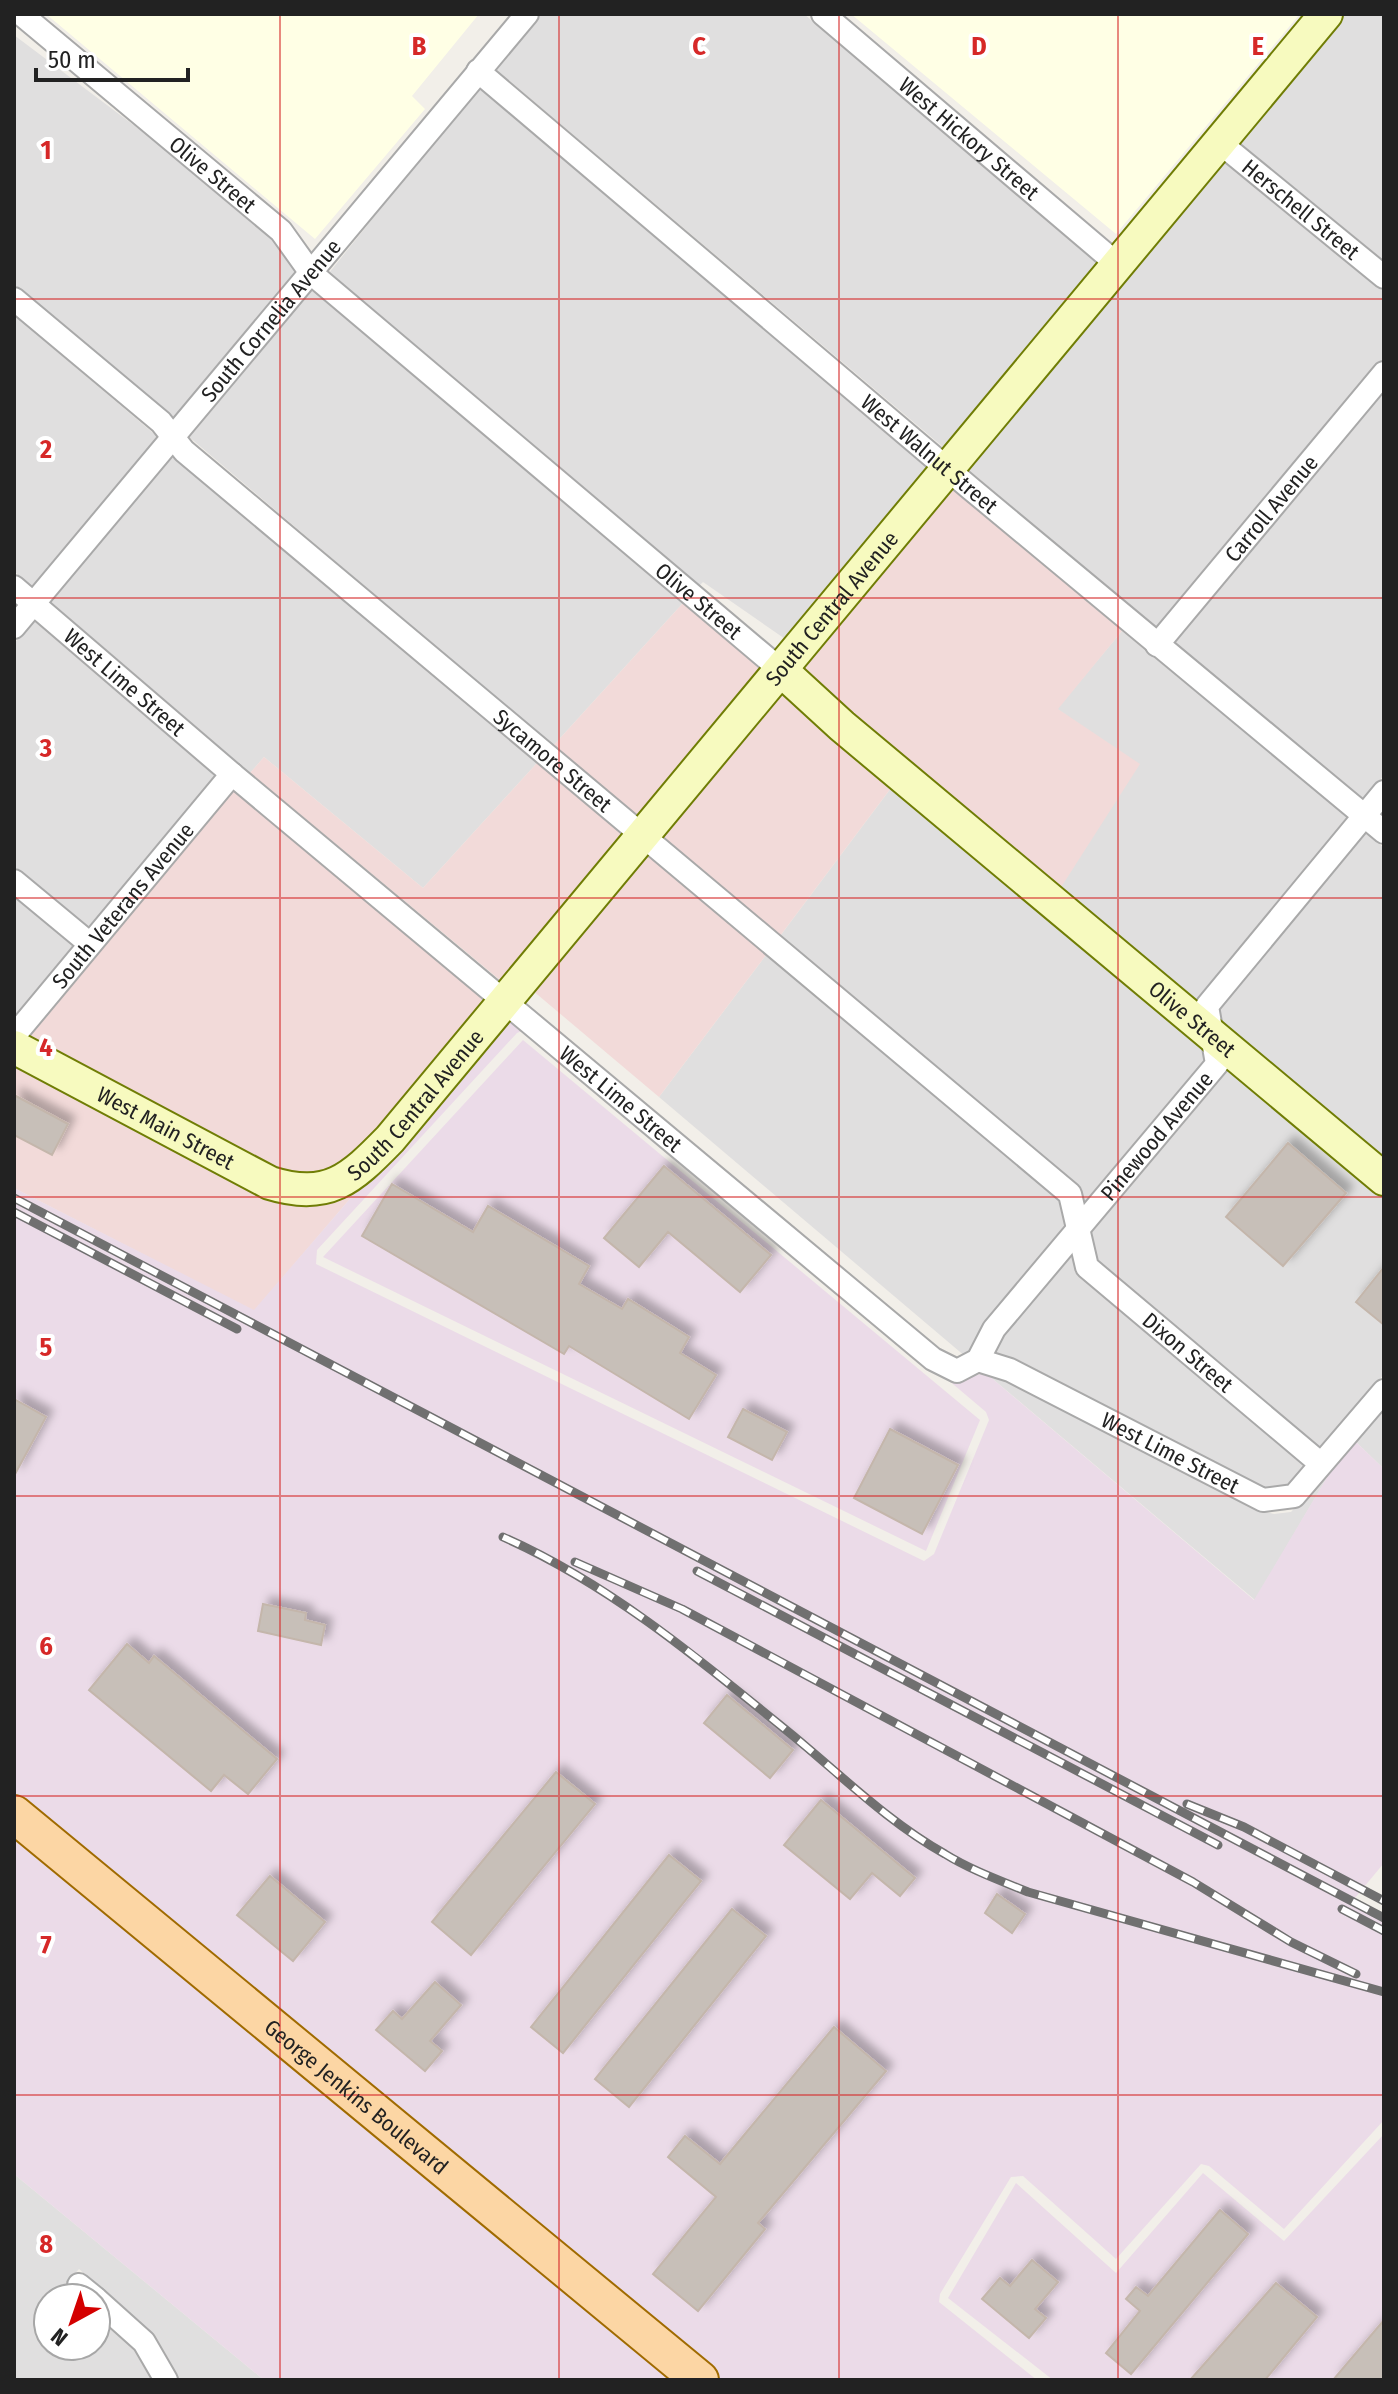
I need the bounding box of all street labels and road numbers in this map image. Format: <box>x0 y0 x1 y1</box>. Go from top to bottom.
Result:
street label: West Hickory Street <box>894 71 1046 206</box>
street label: Olive Street <box>164 130 263 219</box>
street label: Herschell Street <box>1237 153 1366 266</box>
street label: South Cornelia Avenue <box>195 233 347 407</box>
street label: West Walnut Street <box>856 388 1004 520</box>
street label: Carroll Avenue <box>1219 449 1323 567</box>
street label: South Central Avenue <box>759 525 904 691</box>
street label: Olive Street <box>650 556 748 645</box>
street label: West Lime Street <box>59 623 192 742</box>
street label: Sycamore Street <box>488 703 618 818</box>
street label: South Veterans Avenue <box>46 817 199 994</box>
street label: Olive Street <box>1143 975 1242 1063</box>
street label: South Central Avenue <box>342 1024 489 1186</box>
street label: West Lime Street <box>554 1040 688 1158</box>
street label: Pinewood Avenue <box>1095 1066 1218 1206</box>
street label: West Main Street <box>93 1080 240 1176</box>
street label: Dixon Street <box>1137 1306 1240 1398</box>
street label: West Lime Street <box>1097 1406 1245 1499</box>
street label: George Jenkins Boulevard <box>259 2013 454 2180</box>

